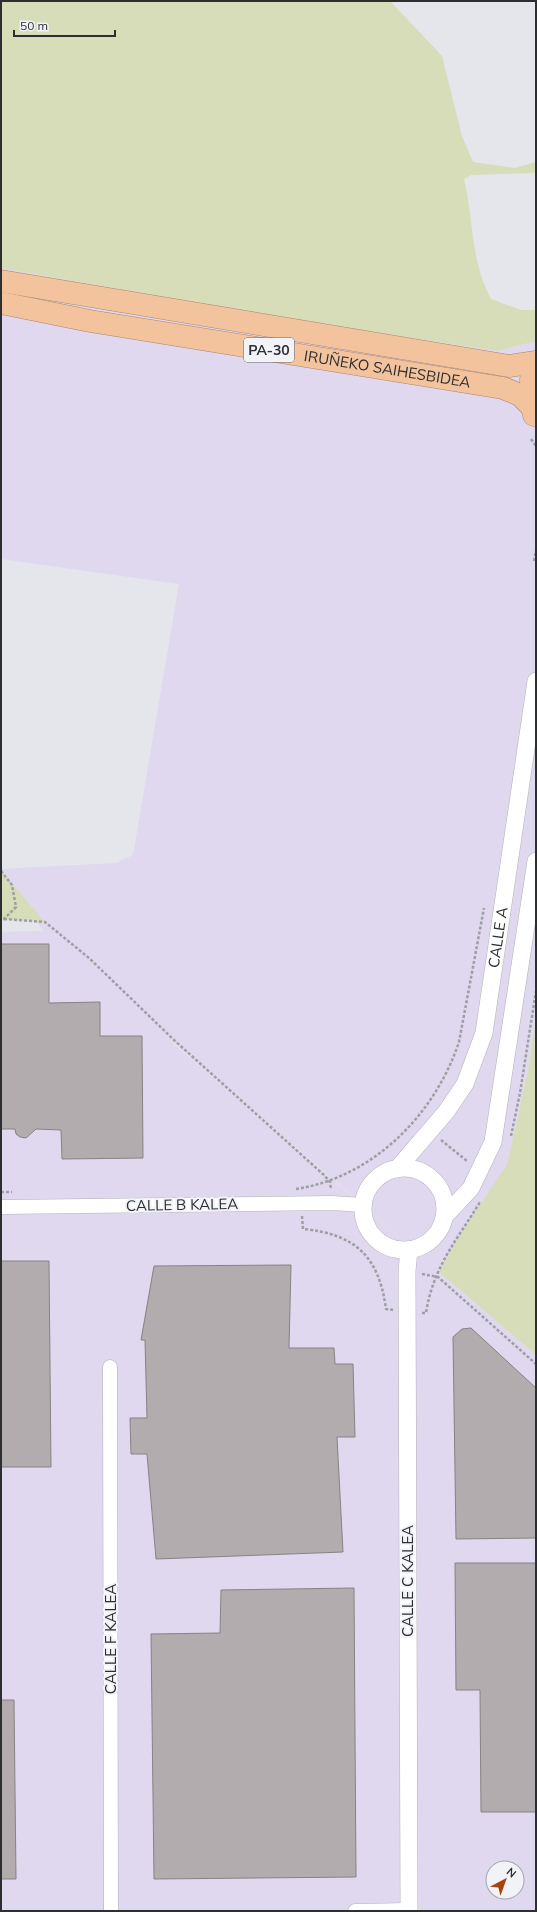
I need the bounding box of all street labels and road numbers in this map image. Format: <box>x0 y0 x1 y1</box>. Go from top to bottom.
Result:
road number: PA-30 <box>244 338 294 362</box>
street label: IRUÑEKO SAIHESBIDEA <box>303 346 472 392</box>
street label: CALLE A <box>484 906 511 969</box>
street label: CALLE B KALEA <box>126 1194 238 1215</box>
street label: CALLE C KALEA <box>398 1525 417 1637</box>
street label: CALLE F KALEA <box>101 1584 120 1694</box>

